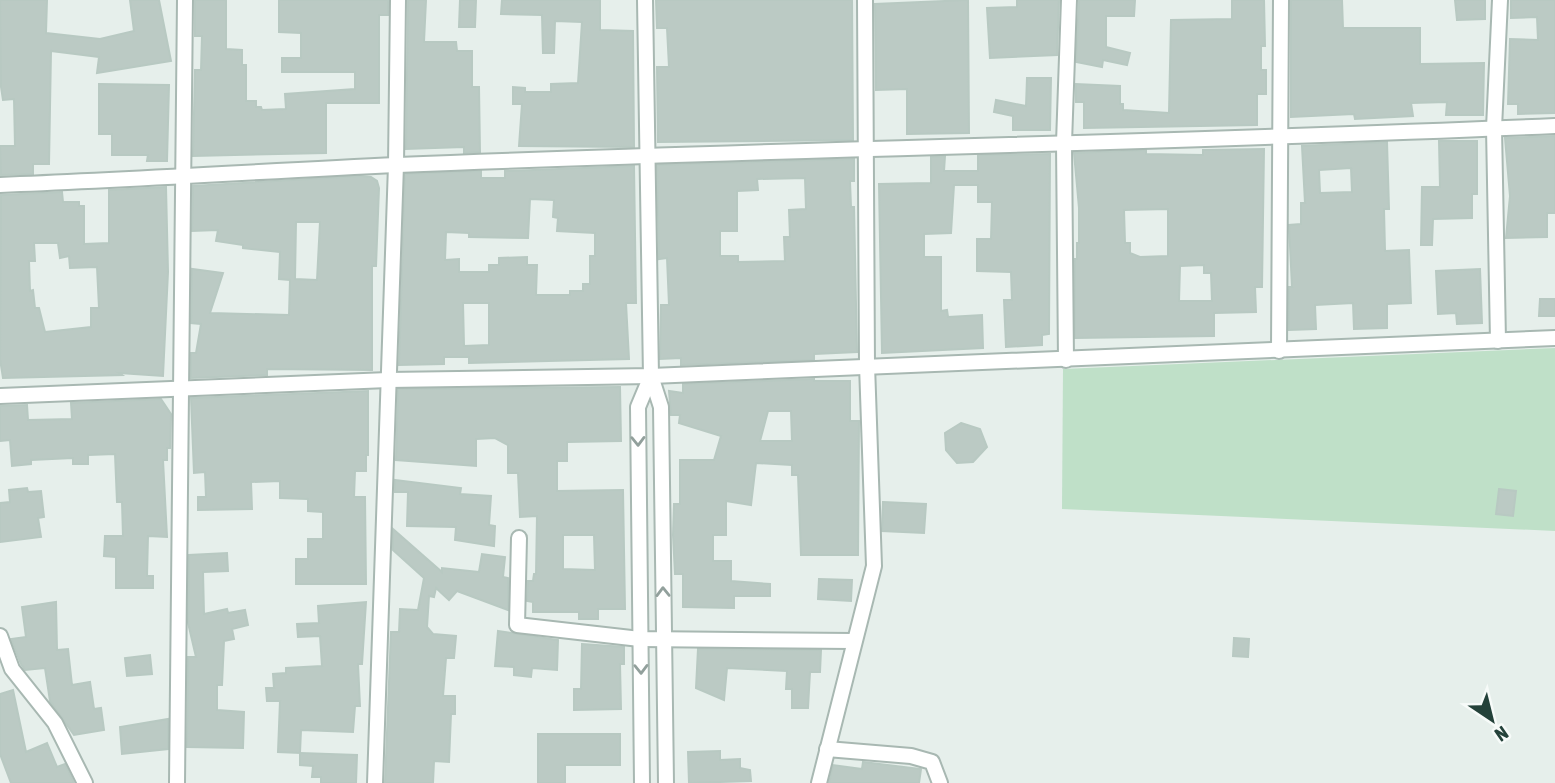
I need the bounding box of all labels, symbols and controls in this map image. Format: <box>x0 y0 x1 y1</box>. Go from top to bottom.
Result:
one-way arrow <box>630 437 646 447</box>
one-way arrow <box>655 587 671 597</box>
one-way arrow <box>633 664 648 675</box>
north arrow <box>1457 685 1527 755</box>
text: N <box>1491 722 1513 746</box>

